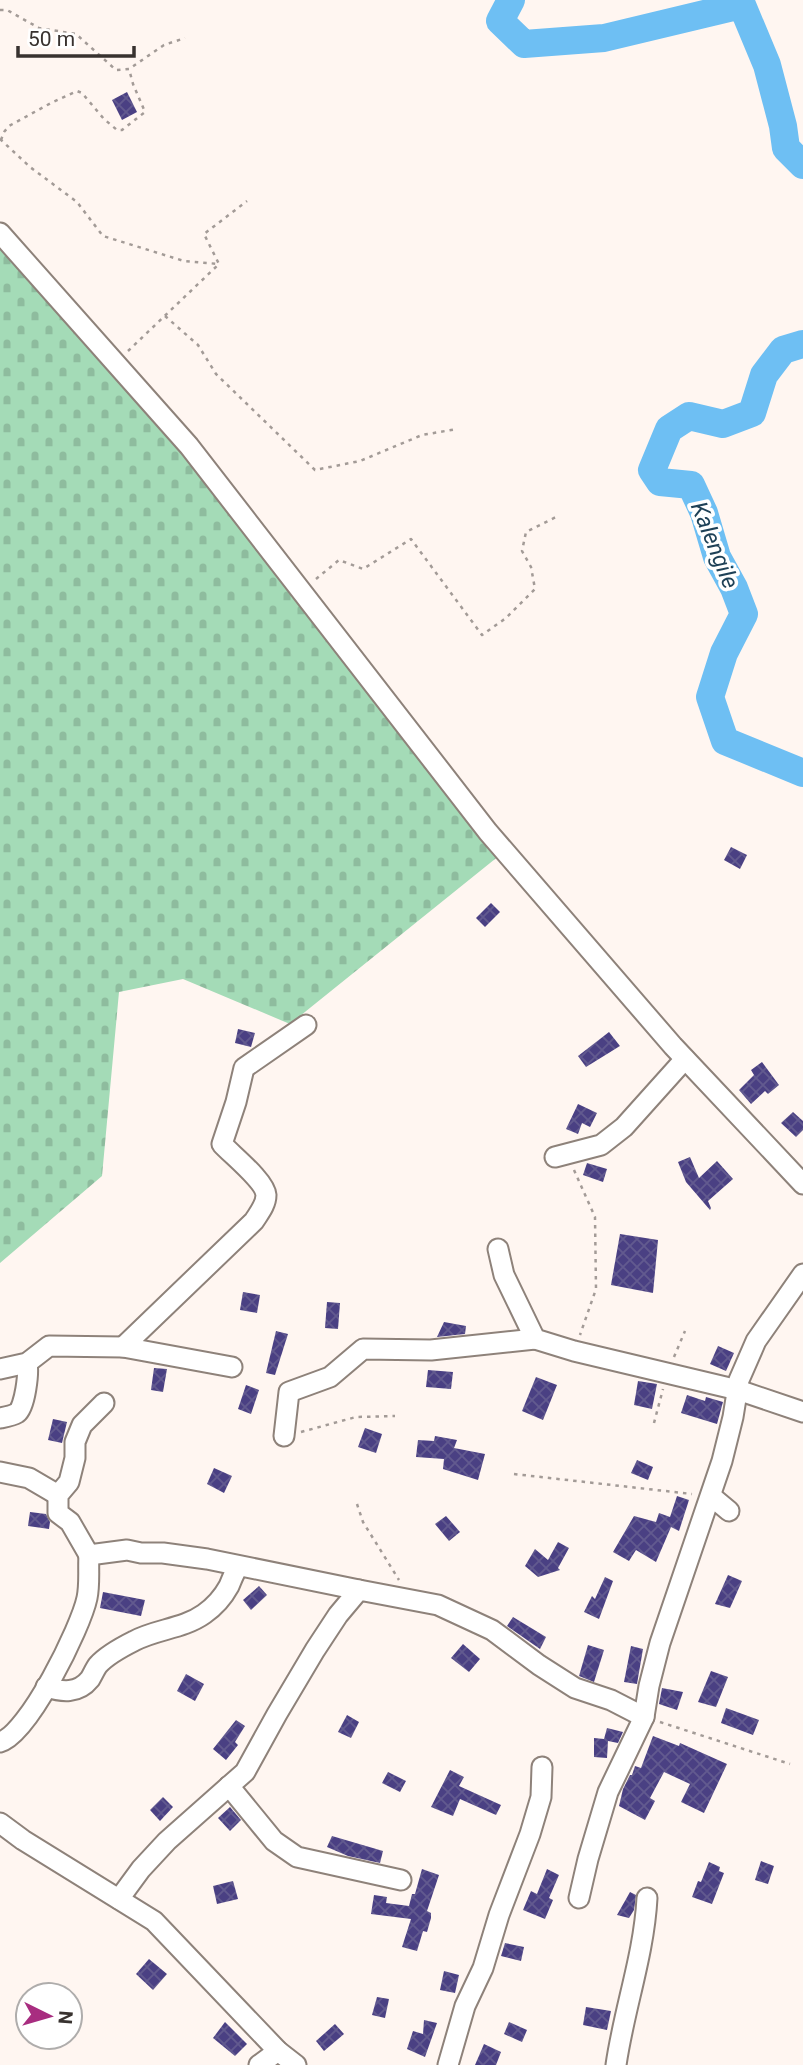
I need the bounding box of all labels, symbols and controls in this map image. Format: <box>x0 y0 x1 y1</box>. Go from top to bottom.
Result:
scale bar <box>18 14 133 58</box>
text: 50 m <box>28 27 75 51</box>
water label: Kalengile <box>685 498 744 593</box>
north arrow <box>14 1981 84 2051</box>
text: N <box>53 2010 77 2025</box>

